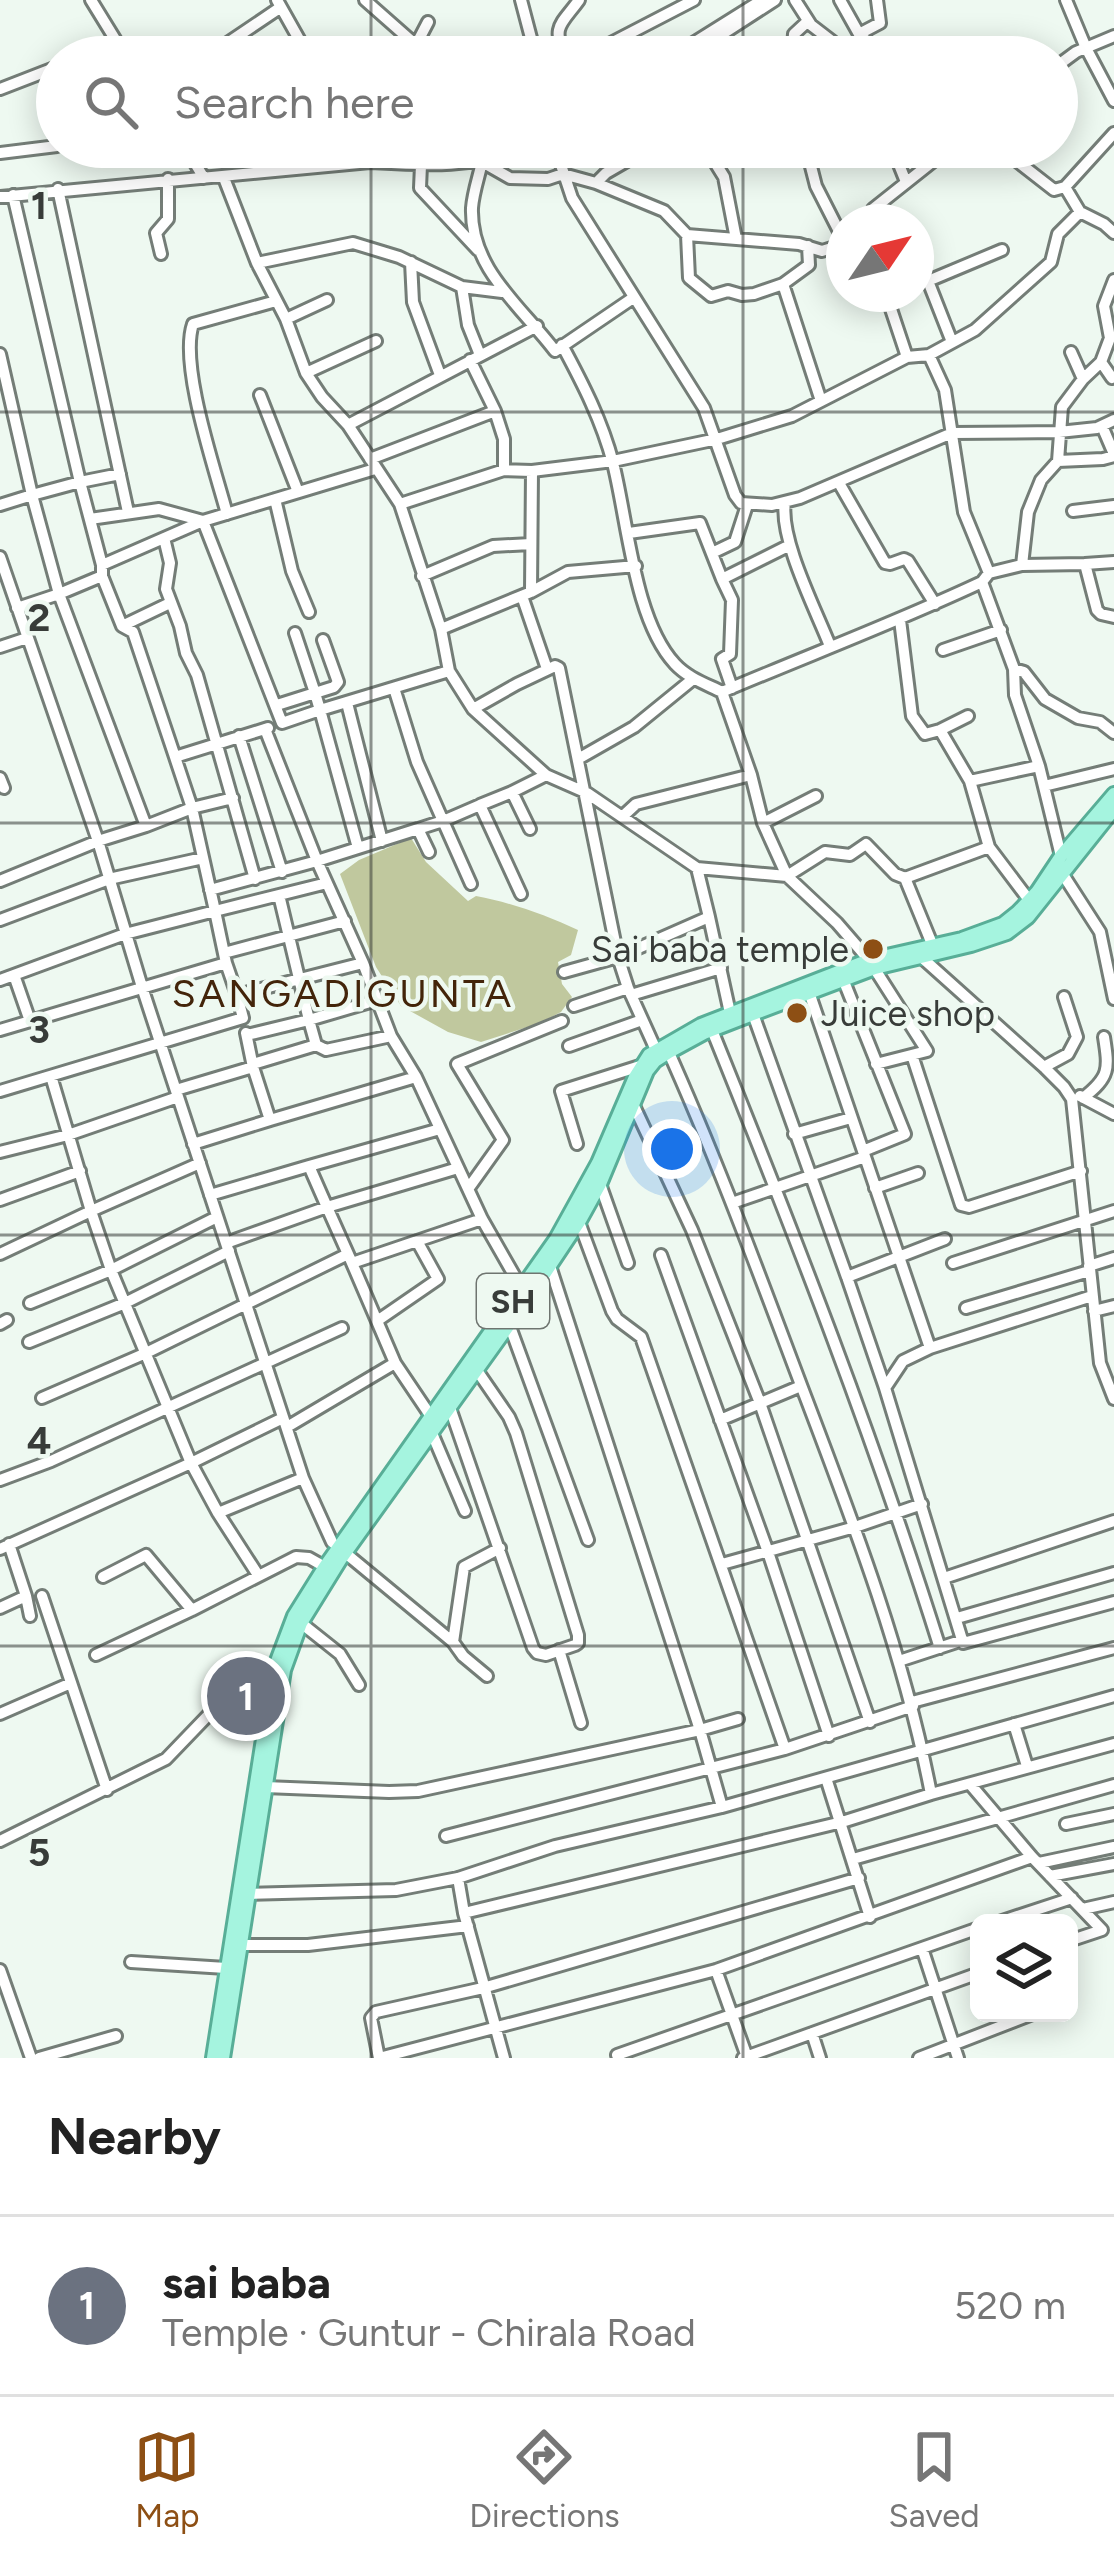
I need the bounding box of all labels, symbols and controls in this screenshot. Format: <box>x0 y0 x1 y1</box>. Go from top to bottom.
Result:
search box <box>36 36 1078 168</box>
icon: search <box>78 69 144 135</box>
text: Search here <box>174 75 414 129</box>
text: 1 <box>31 182 47 229</box>
north arrow <box>826 204 934 312</box>
text: 2 <box>28 594 50 641</box>
place label: Sai baba temple <box>591 928 849 971</box>
marker: Sai baba temple <box>860 936 886 962</box>
district label: SANGADIGUNTA <box>172 970 514 1017</box>
place label: Juice shop <box>821 992 995 1035</box>
marker: Juice shop <box>784 1000 810 1026</box>
text: 3 <box>28 1006 50 1053</box>
your location <box>642 1119 702 1179</box>
road number: SH <box>477 1274 549 1328</box>
text: 4 <box>27 1417 51 1464</box>
pin: 1 <box>207 1651 285 1741</box>
text: 5 <box>28 1829 50 1876</box>
map controls <box>970 1914 1078 2022</box>
button: layers <box>970 1914 1078 2022</box>
text: Nearby <box>48 2106 221 2167</box>
text: sai baba <box>162 2255 331 2309</box>
text: 1 <box>79 2282 95 2329</box>
text: 520 m <box>954 2282 1066 2329</box>
text: Temple · Guntur - Chirala Road <box>162 2309 696 2356</box>
tab: Map <box>134 2424 200 2535</box>
tab: Directions <box>469 2424 620 2535</box>
tab: Saved <box>889 2424 980 2535</box>

